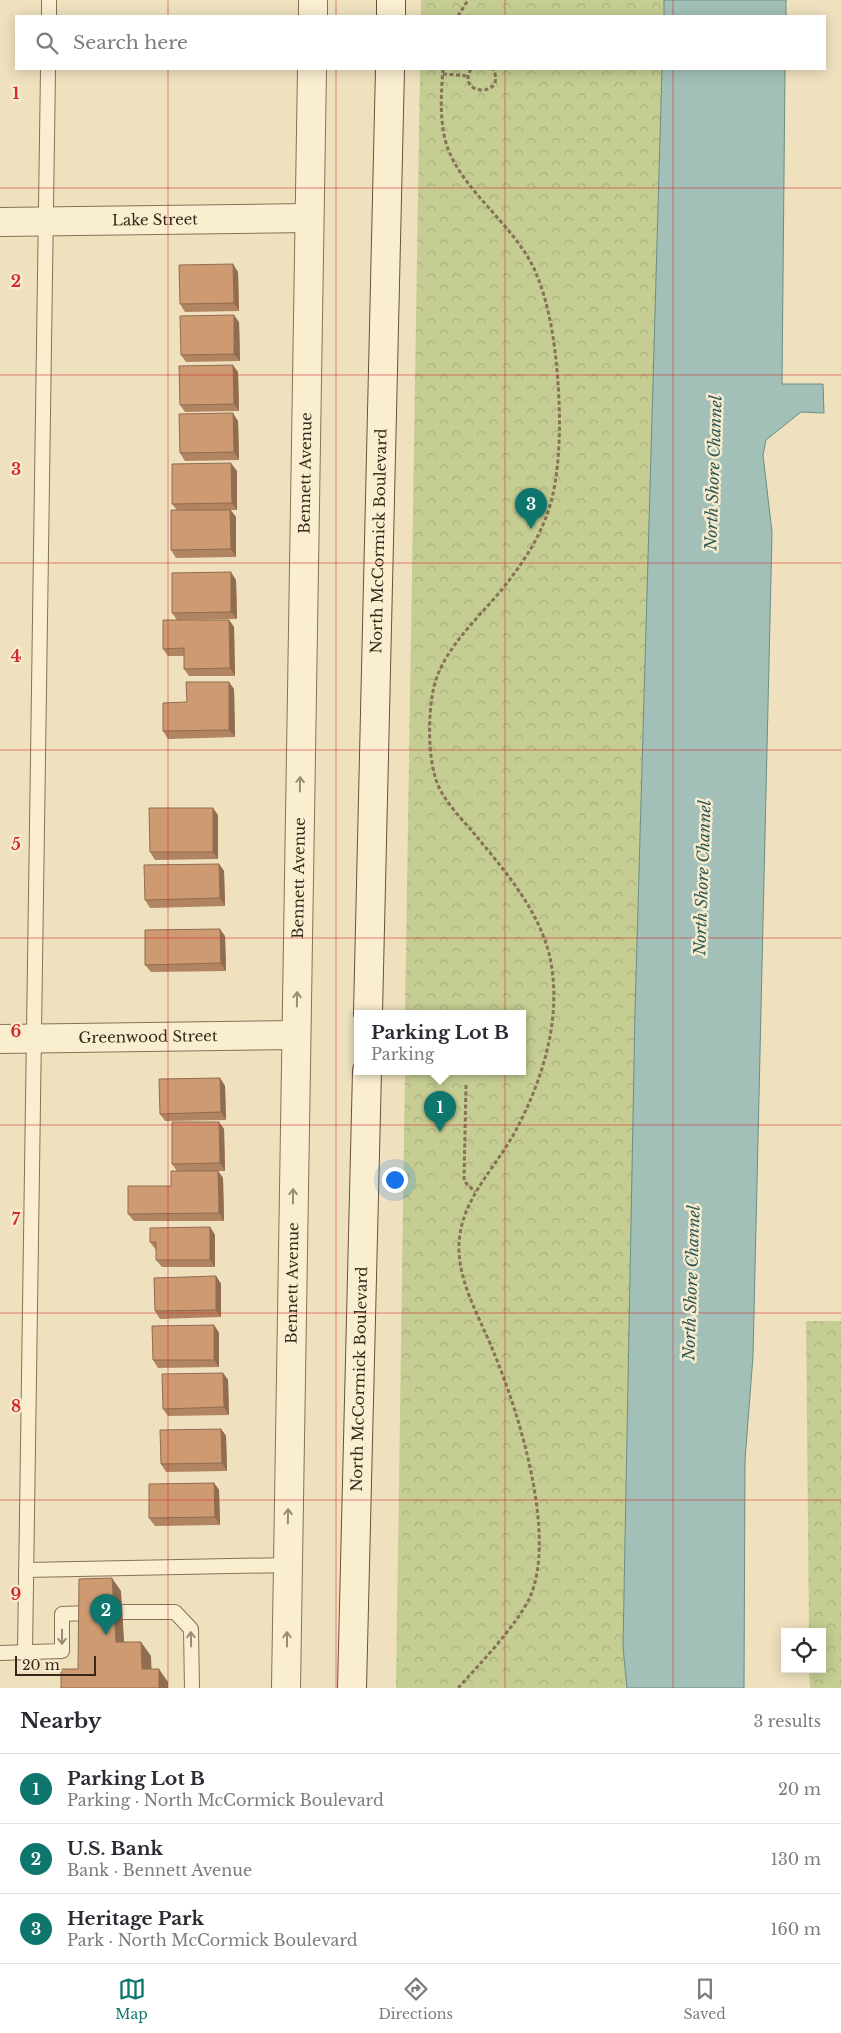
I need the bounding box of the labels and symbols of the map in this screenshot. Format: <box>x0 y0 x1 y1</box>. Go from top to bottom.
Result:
text: 1 <box>13 83 20 103</box>
street label: Lake Street <box>112 209 198 230</box>
text: 2 <box>11 271 21 291</box>
water label: North Shore Channel <box>700 394 726 552</box>
street label: Bennett Avenue <box>295 412 315 534</box>
street label: North McCormick Boulevard <box>366 428 391 654</box>
text: 3 <box>11 459 21 479</box>
pin: 3 <box>515 488 547 529</box>
text: 4 <box>11 646 21 666</box>
one-way arrow <box>295 776 305 792</box>
water label: North Shore Channel <box>689 799 715 957</box>
street label: Bennett Avenue <box>288 817 309 939</box>
text: 5 <box>11 834 21 854</box>
one-way arrow <box>292 991 301 1007</box>
text: 6 <box>11 1021 22 1041</box>
street label: Greenwood Street <box>78 1026 218 1047</box>
pin: 1 <box>424 1091 456 1132</box>
your location <box>382 1167 408 1193</box>
one-way arrow <box>288 1189 298 1205</box>
water label: North Shore Channel <box>678 1204 704 1362</box>
text: 7 <box>12 1209 21 1229</box>
street label: Bennett Avenue <box>282 1222 302 1344</box>
street label: North McCormick Boulevard <box>347 1266 371 1492</box>
text: 8 <box>11 1396 21 1416</box>
one-way arrow <box>283 1509 293 1525</box>
text: 9 <box>11 1584 22 1604</box>
pin: 2 <box>90 1594 122 1635</box>
one-way arrow <box>57 1628 67 1644</box>
one-way arrow <box>186 1632 196 1648</box>
one-way arrow <box>282 1632 292 1648</box>
scale bar <box>15 1653 96 1676</box>

